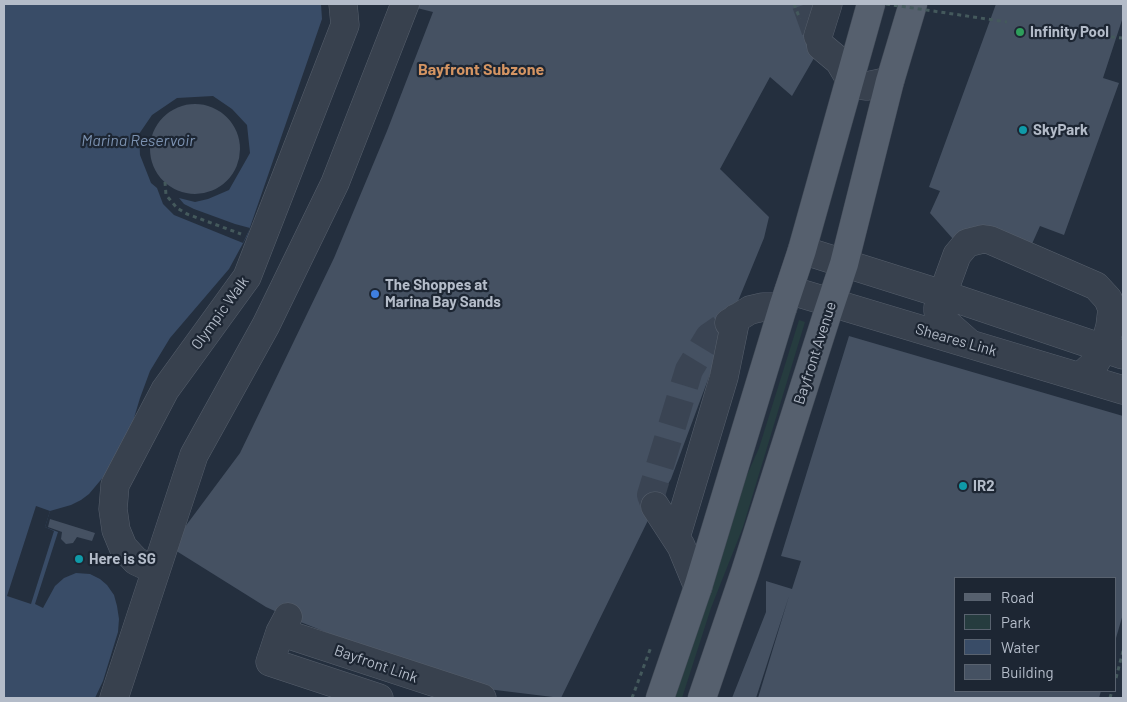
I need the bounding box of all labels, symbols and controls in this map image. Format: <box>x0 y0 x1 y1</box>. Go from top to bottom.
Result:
place label: Infinity Pool <box>1030 23 1109 41</box>
marker: Infinity Pool <box>1014 26 1026 38</box>
district label: Bayfront Subzone <box>418 60 544 80</box>
place label: SkyPark <box>1033 121 1088 139</box>
marker: SkyPark <box>1017 124 1029 136</box>
water label: Marina Reservoir <box>81 131 195 151</box>
street label: Olympic Walk <box>187 273 253 353</box>
place label: The Shoppes at Marina Bay Sands <box>385 276 501 311</box>
marker: The Shoppes at Marina Bay Sands <box>369 288 381 300</box>
street label: Bayfront Avenue <box>790 299 840 407</box>
street label: Sheares Link <box>913 320 999 360</box>
place label: IR2 <box>973 477 995 495</box>
marker: IR2 <box>957 480 969 492</box>
place label: Here is SG <box>89 550 156 568</box>
marker: Here is SG <box>73 553 85 565</box>
legend <box>954 577 1117 692</box>
text: Road <box>1001 588 1034 606</box>
text: Park <box>1001 613 1030 631</box>
text: Water <box>1001 638 1040 656</box>
street label: Bayfront Link <box>332 641 420 687</box>
text: Building <box>1001 663 1054 681</box>

